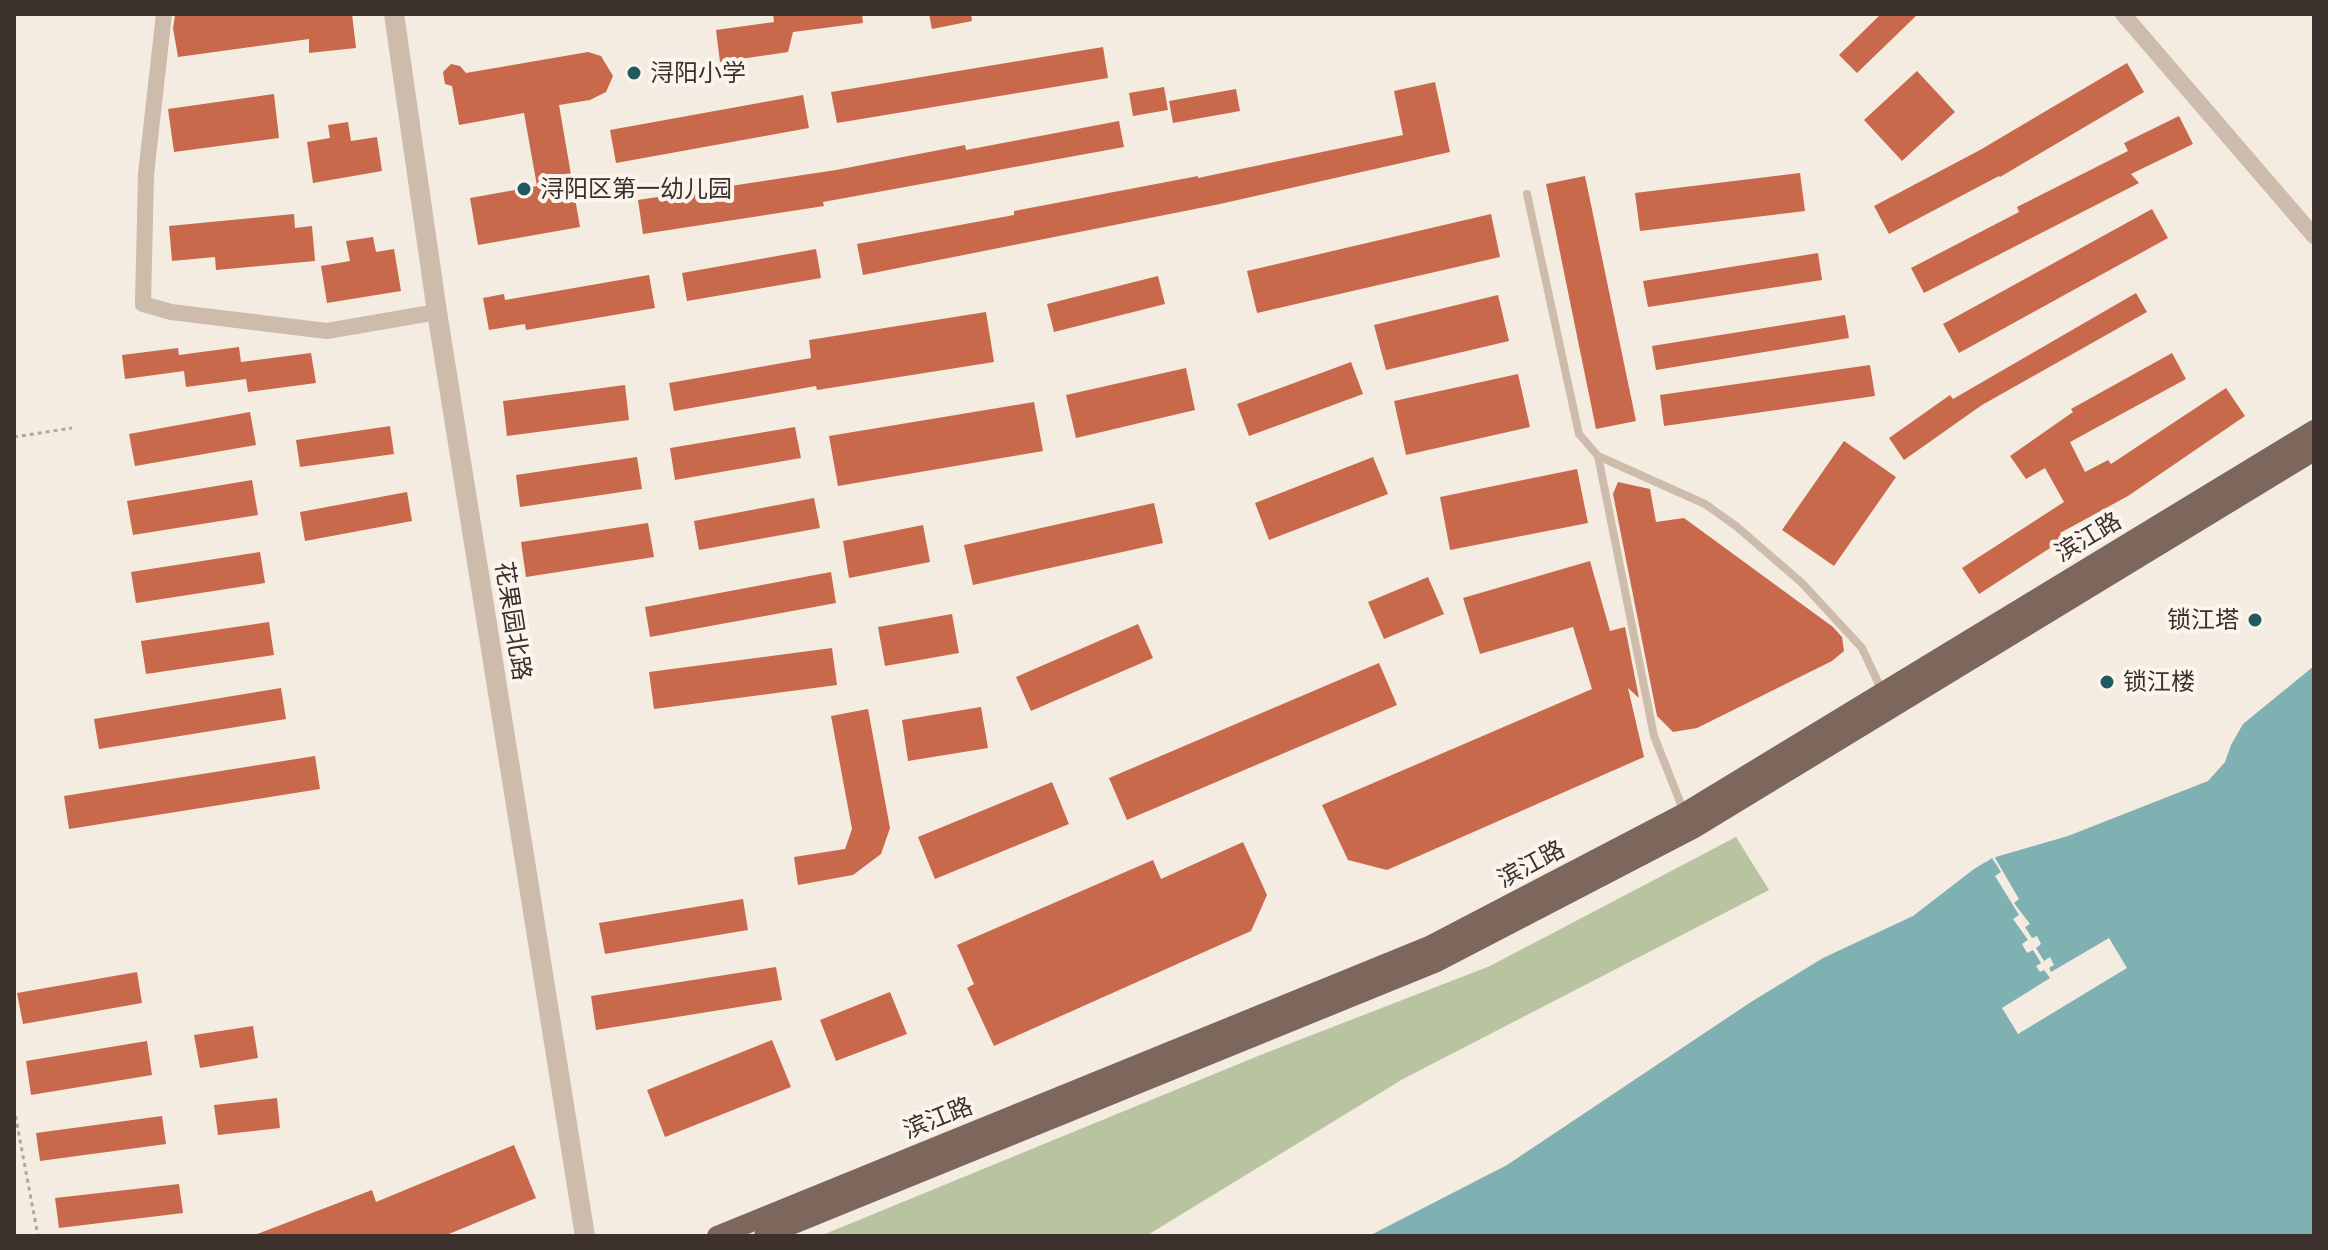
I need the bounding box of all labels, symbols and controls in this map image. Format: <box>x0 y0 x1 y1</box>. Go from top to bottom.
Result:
place label: 浔阳小学 <box>650 59 746 87</box>
marker: 浔阳小学 <box>625 64 643 82</box>
place label: 浔阳区第一幼儿园 <box>540 175 732 203</box>
marker: 浔阳区第一幼儿园 <box>515 180 533 198</box>
street label: 滨江路 <box>2050 506 2126 568</box>
street label: 花果园北路 <box>489 559 537 683</box>
place label: 锁江塔 <box>2167 606 2239 634</box>
marker: 锁江塔 <box>2246 611 2264 629</box>
place label: 锁江楼 <box>2123 668 2195 696</box>
marker: 锁江楼 <box>2098 673 2116 691</box>
street label: 滨江路 <box>1492 834 1570 894</box>
street label: 滨江路 <box>899 1091 977 1145</box>

